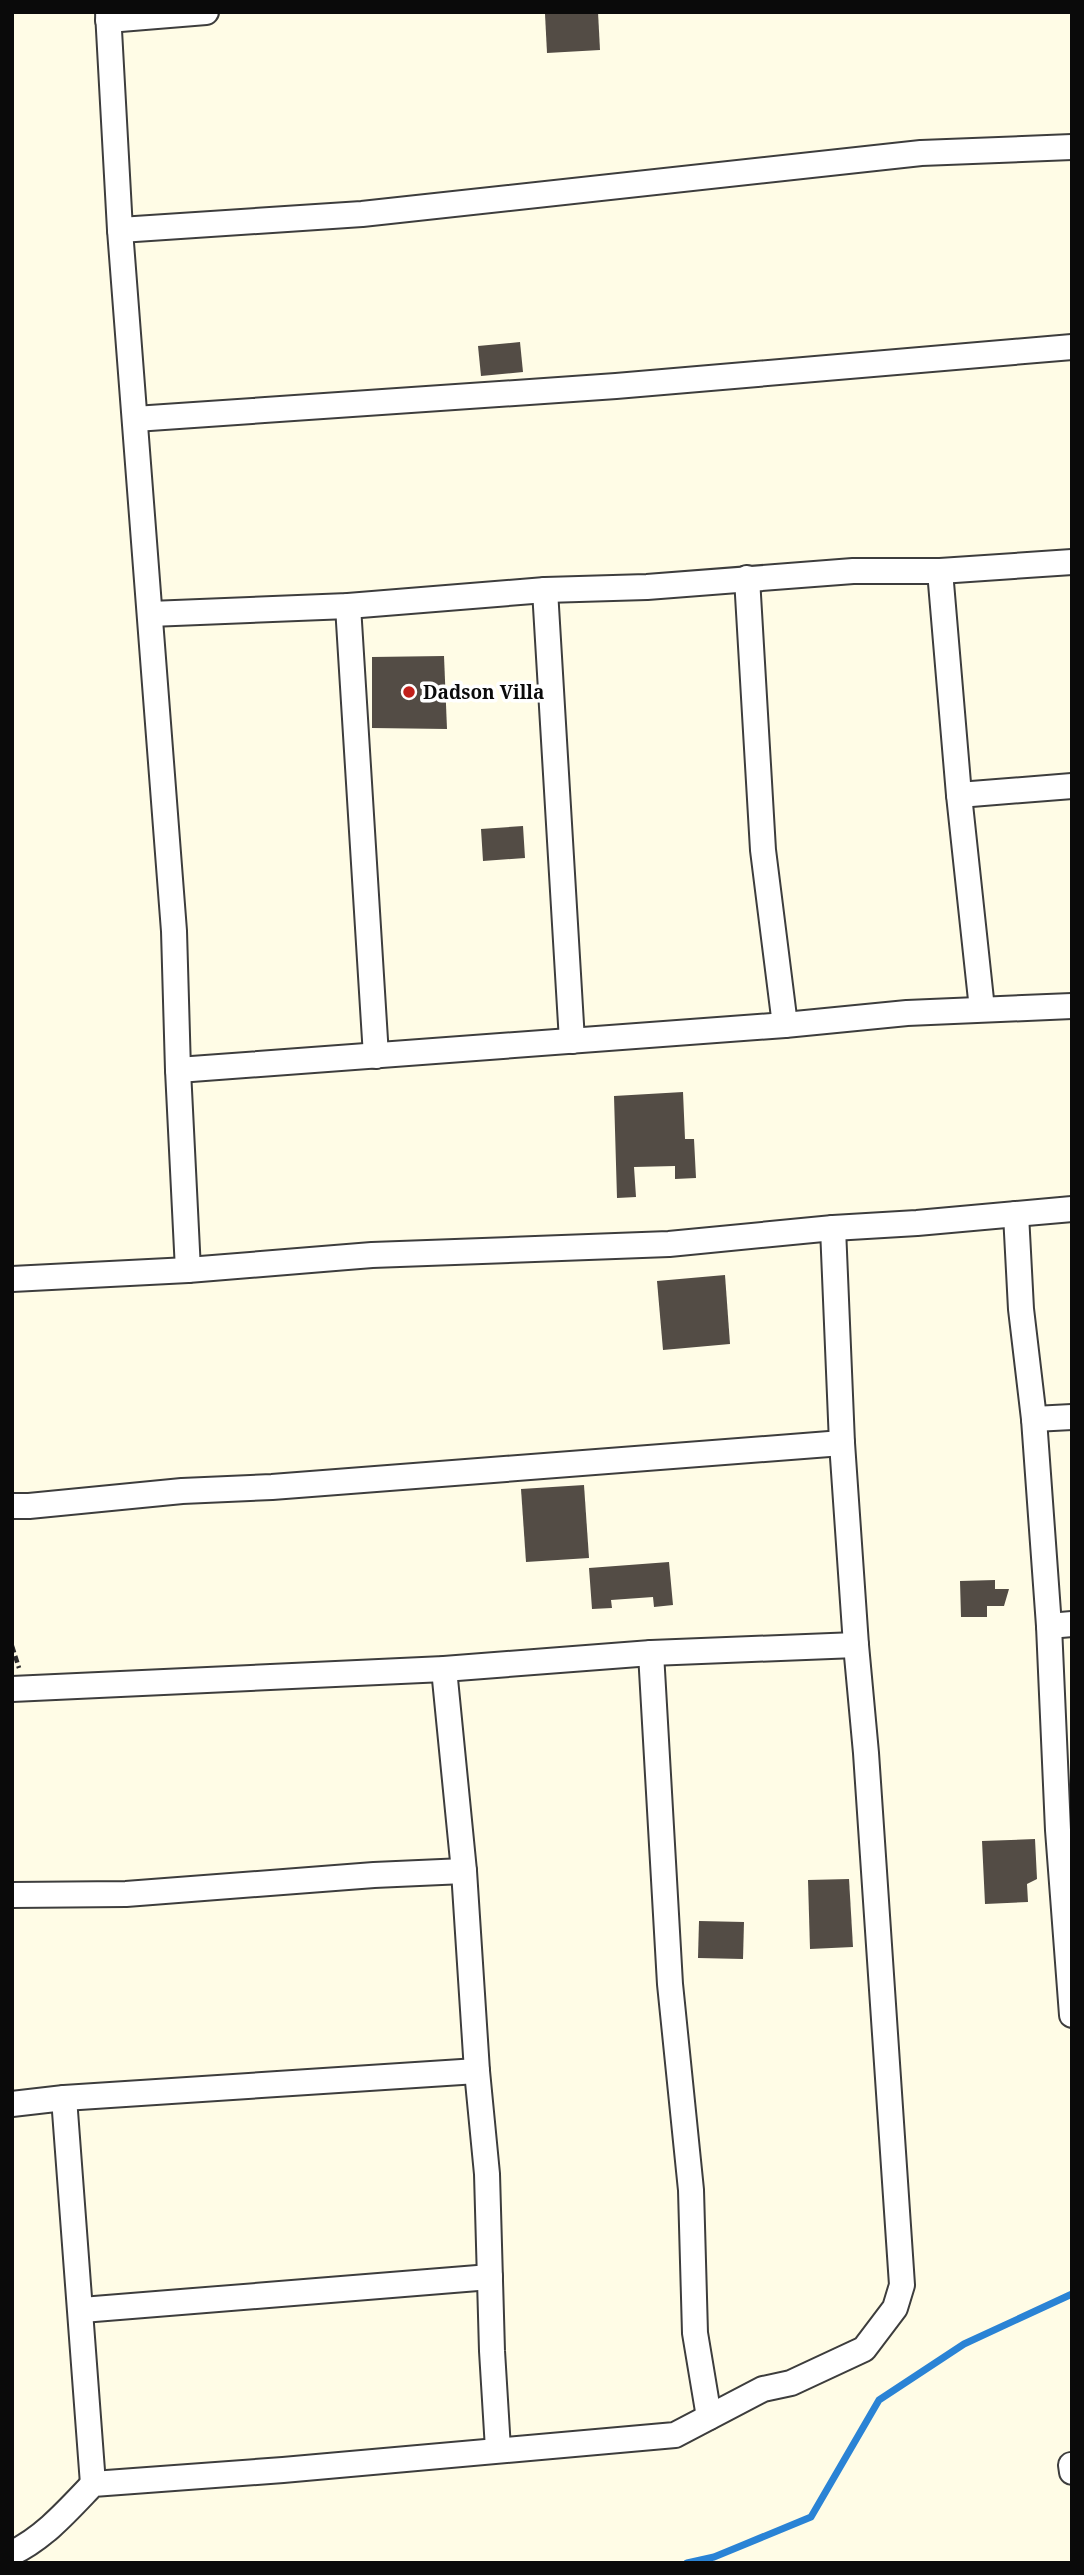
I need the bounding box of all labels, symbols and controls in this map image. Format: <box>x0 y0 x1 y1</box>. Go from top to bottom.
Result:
place label: Dadson Villa <box>423 679 544 705</box>
marker: Dadson Villa <box>401 684 417 700</box>

